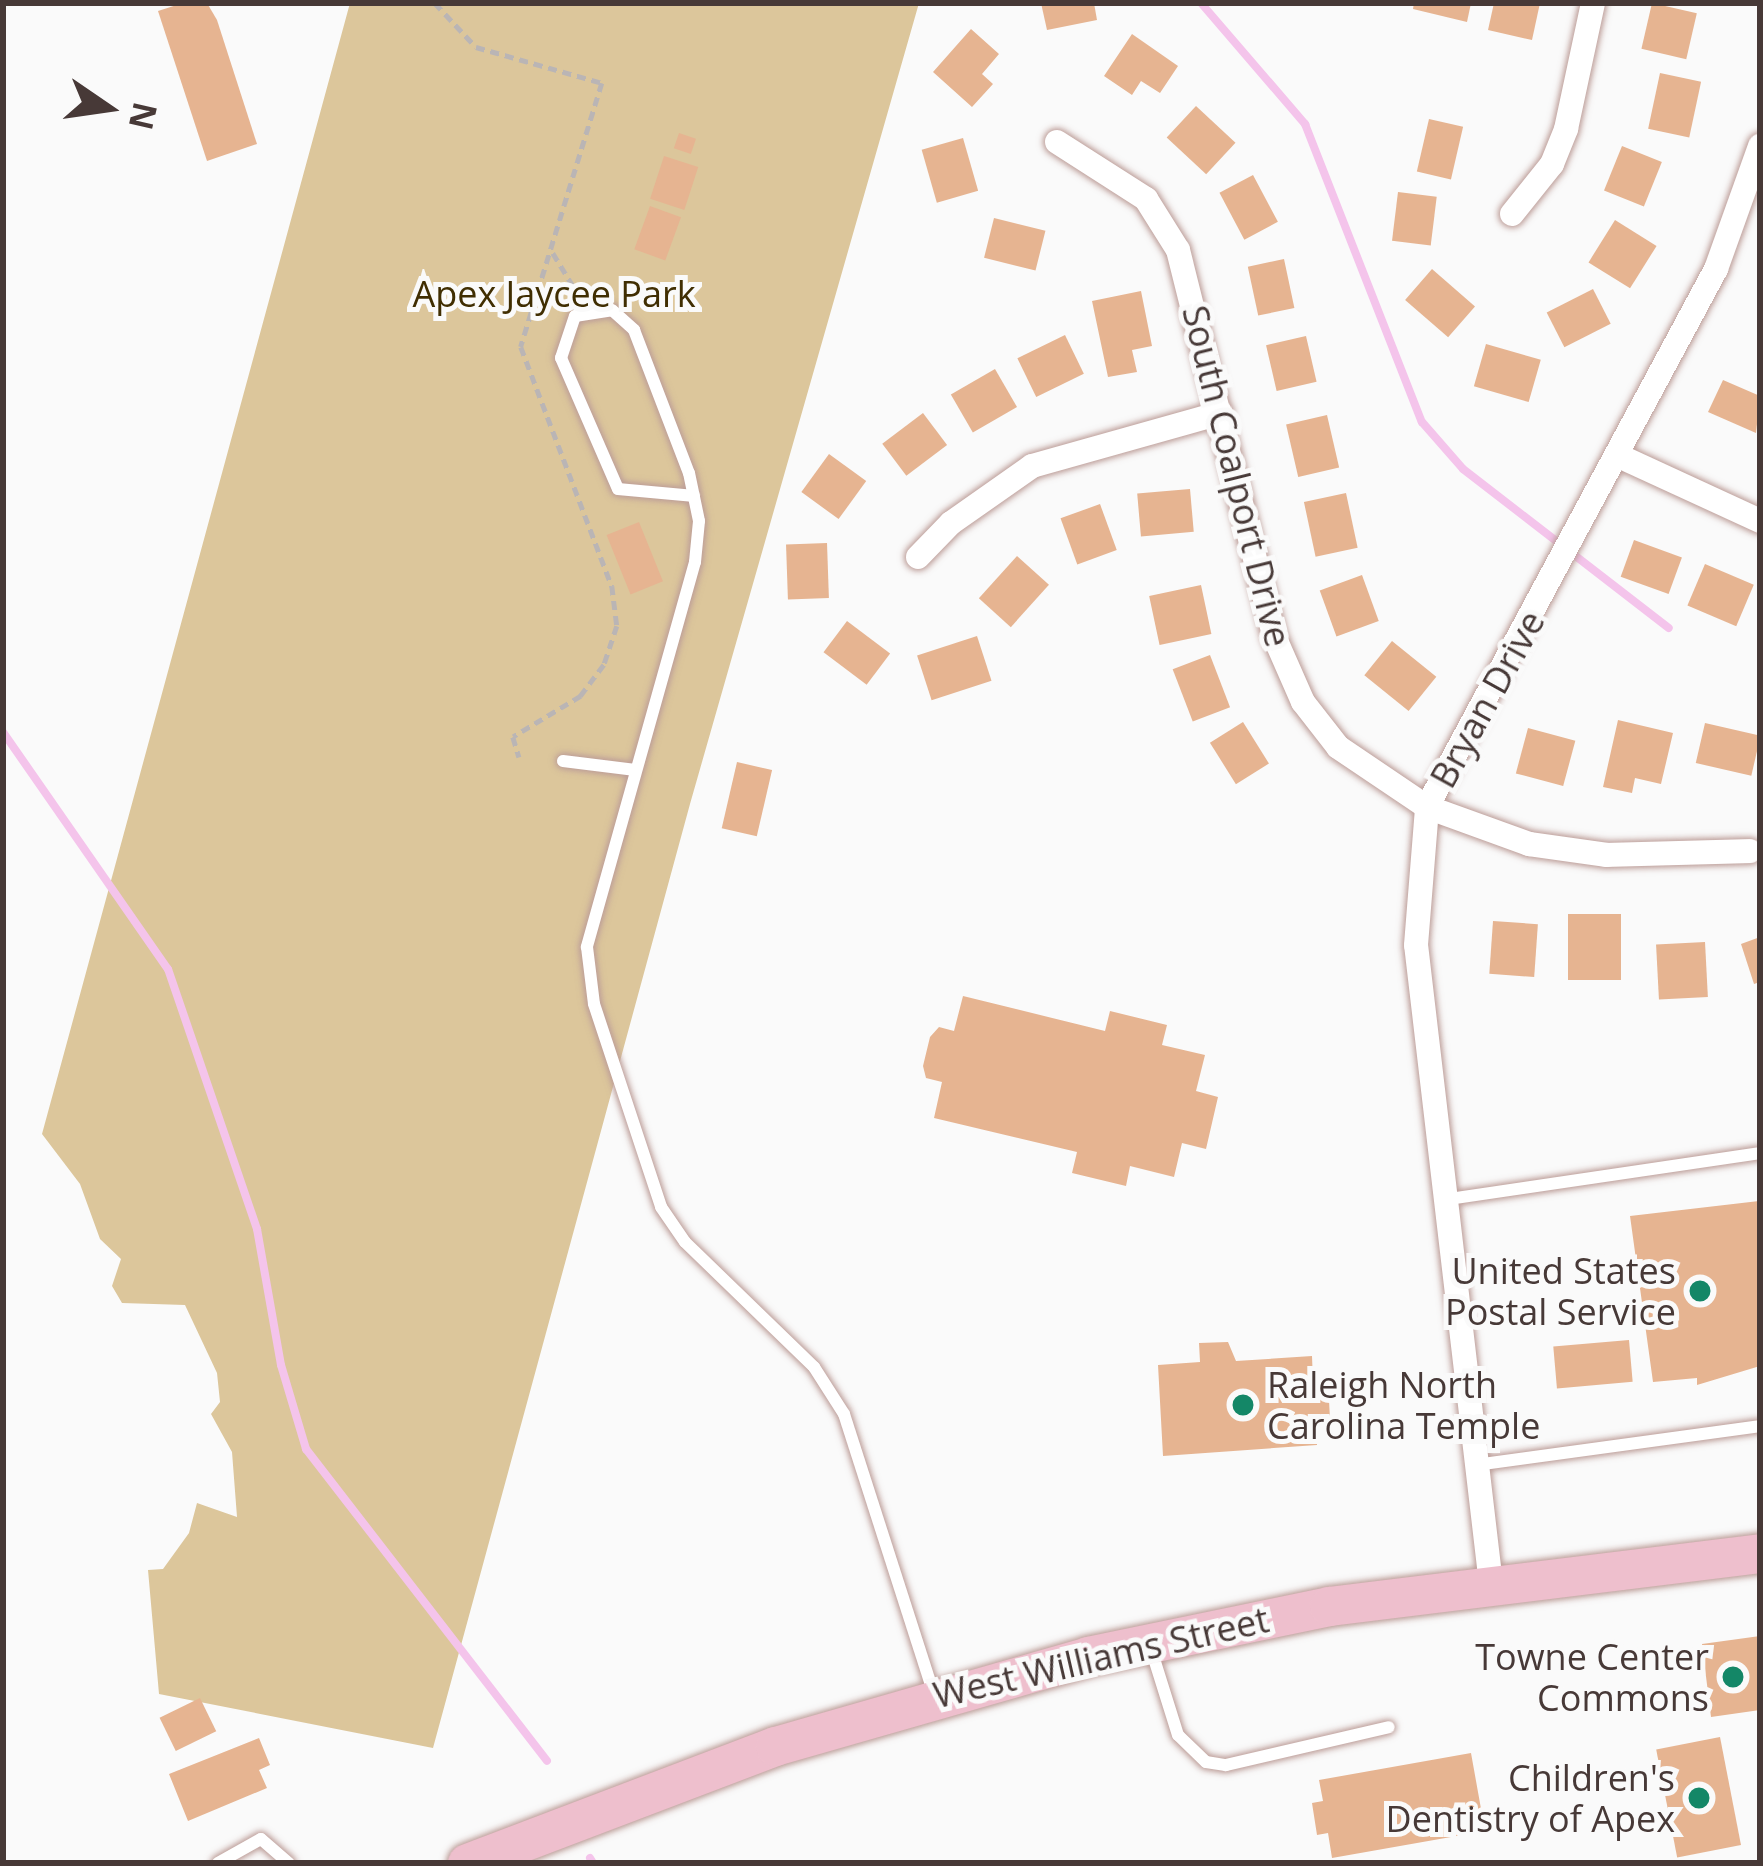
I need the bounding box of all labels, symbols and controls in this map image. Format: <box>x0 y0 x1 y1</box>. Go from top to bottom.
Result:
north arrow <box>48 48 168 168</box>
text: N <box>119 98 169 134</box>
park label: Apex Jaycee Park <box>412 272 696 316</box>
street label: South Coalport Drive <box>1174 301 1300 651</box>
street label: Bryan Drive <box>1421 603 1553 795</box>
place label: United States Postal Service <box>1445 1248 1676 1333</box>
marker: United States Postal Service <box>1687 1278 1713 1304</box>
place label: Raleigh North Carolina Temple <box>1267 1362 1540 1447</box>
marker: Raleigh North Carolina Temple <box>1230 1392 1256 1418</box>
street label: West Williams Street <box>929 1597 1273 1717</box>
place label: Towne Center Commons <box>1475 1634 1709 1719</box>
marker: Towne Center Commons <box>1720 1664 1746 1690</box>
place label: Children's Dentistry of Apex <box>1386 1755 1675 1840</box>
marker: Children's Dentistry of Apex <box>1686 1785 1712 1811</box>

